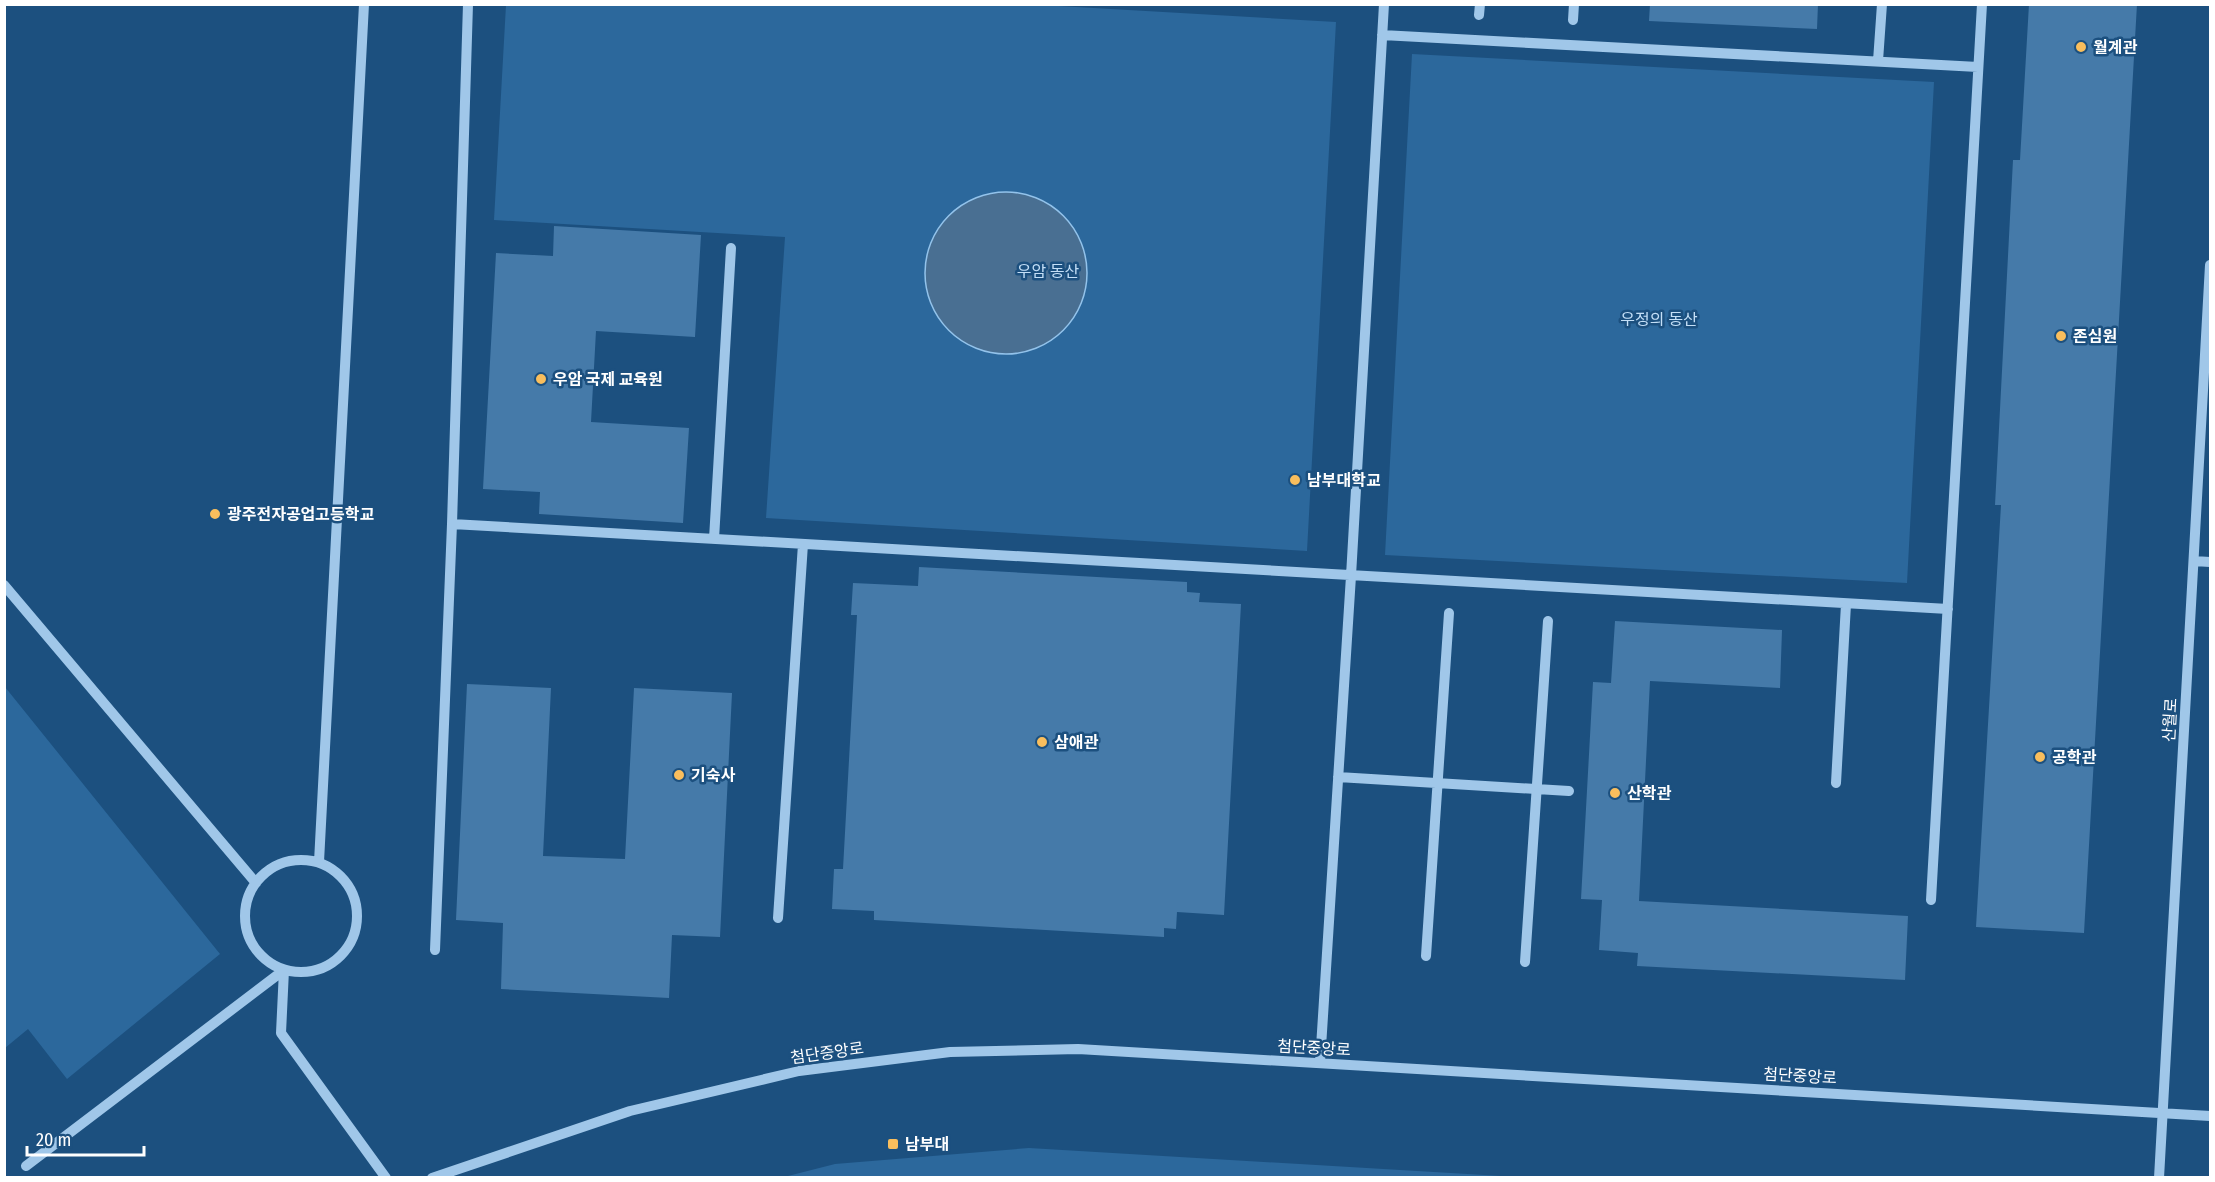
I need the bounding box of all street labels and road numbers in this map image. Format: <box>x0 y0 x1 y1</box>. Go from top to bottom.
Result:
street label: 산월로 <box>2159 697 2181 743</box>
street label: 첨단중앙로 <box>1277 1037 1352 1059</box>
street label: 첨단중앙로 <box>789 1038 865 1068</box>
street label: 첨단중앙로 <box>1763 1065 1838 1087</box>

